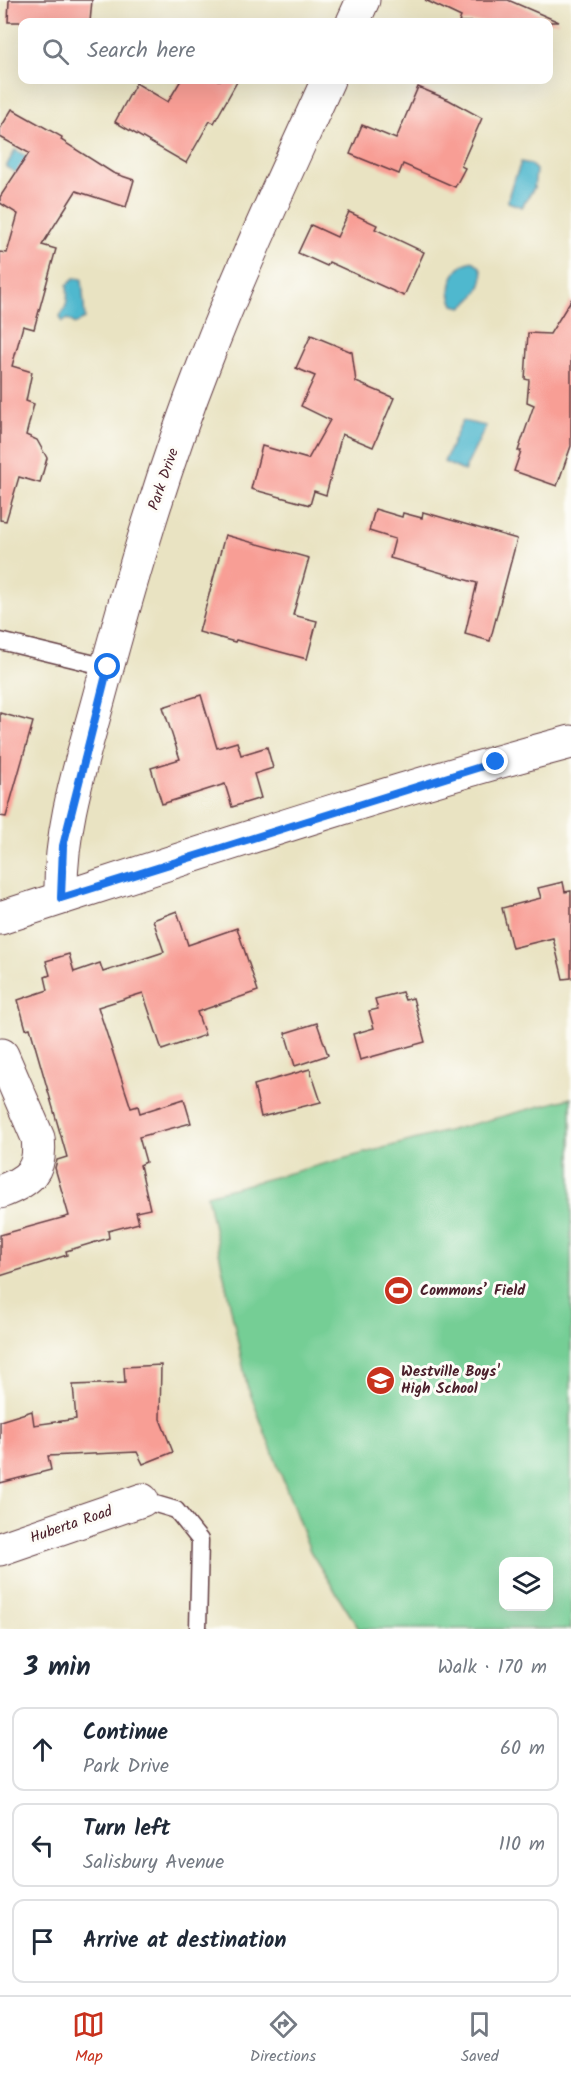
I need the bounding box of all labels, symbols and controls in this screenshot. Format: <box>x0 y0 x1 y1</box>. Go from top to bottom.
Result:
search box <box>18 18 553 84</box>
text: Search here <box>87 34 195 69</box>
icon: search <box>39 35 72 68</box>
street label: Park Drive <box>142 445 186 514</box>
route start <box>94 653 120 679</box>
route end <box>482 748 508 774</box>
sports icon: Commons’ Field <box>383 1274 415 1306</box>
place label: Commons’ Field <box>420 1279 526 1303</box>
place label: Westville Boys' High School <box>401 1360 500 1401</box>
school or university icon: Westville Boys' High School <box>364 1364 396 1396</box>
street label: Huberta Road <box>27 1499 116 1550</box>
map controls <box>499 1557 553 1611</box>
button: layers <box>499 1557 553 1611</box>
text: 3 min <box>24 1647 91 1689</box>
text: Walk · 170 m <box>437 1652 547 1684</box>
text: Continue <box>83 1716 168 1751</box>
icon: ahead <box>26 1733 59 1766</box>
text: 60 m <box>500 1733 545 1765</box>
text: Park Drive <box>83 1751 169 1783</box>
text: Turn left <box>83 1812 170 1847</box>
icon: left <box>26 1829 59 1862</box>
text: 110 m <box>499 1829 545 1861</box>
text: Salisbury Avenue <box>83 1847 224 1879</box>
text: Arrive at destination <box>83 1924 286 1959</box>
icon: arrive <box>26 1925 59 1958</box>
tab: Map <box>72 2008 105 2069</box>
tab: Directions <box>250 2008 316 2069</box>
tab: Saved <box>461 2008 499 2069</box>

